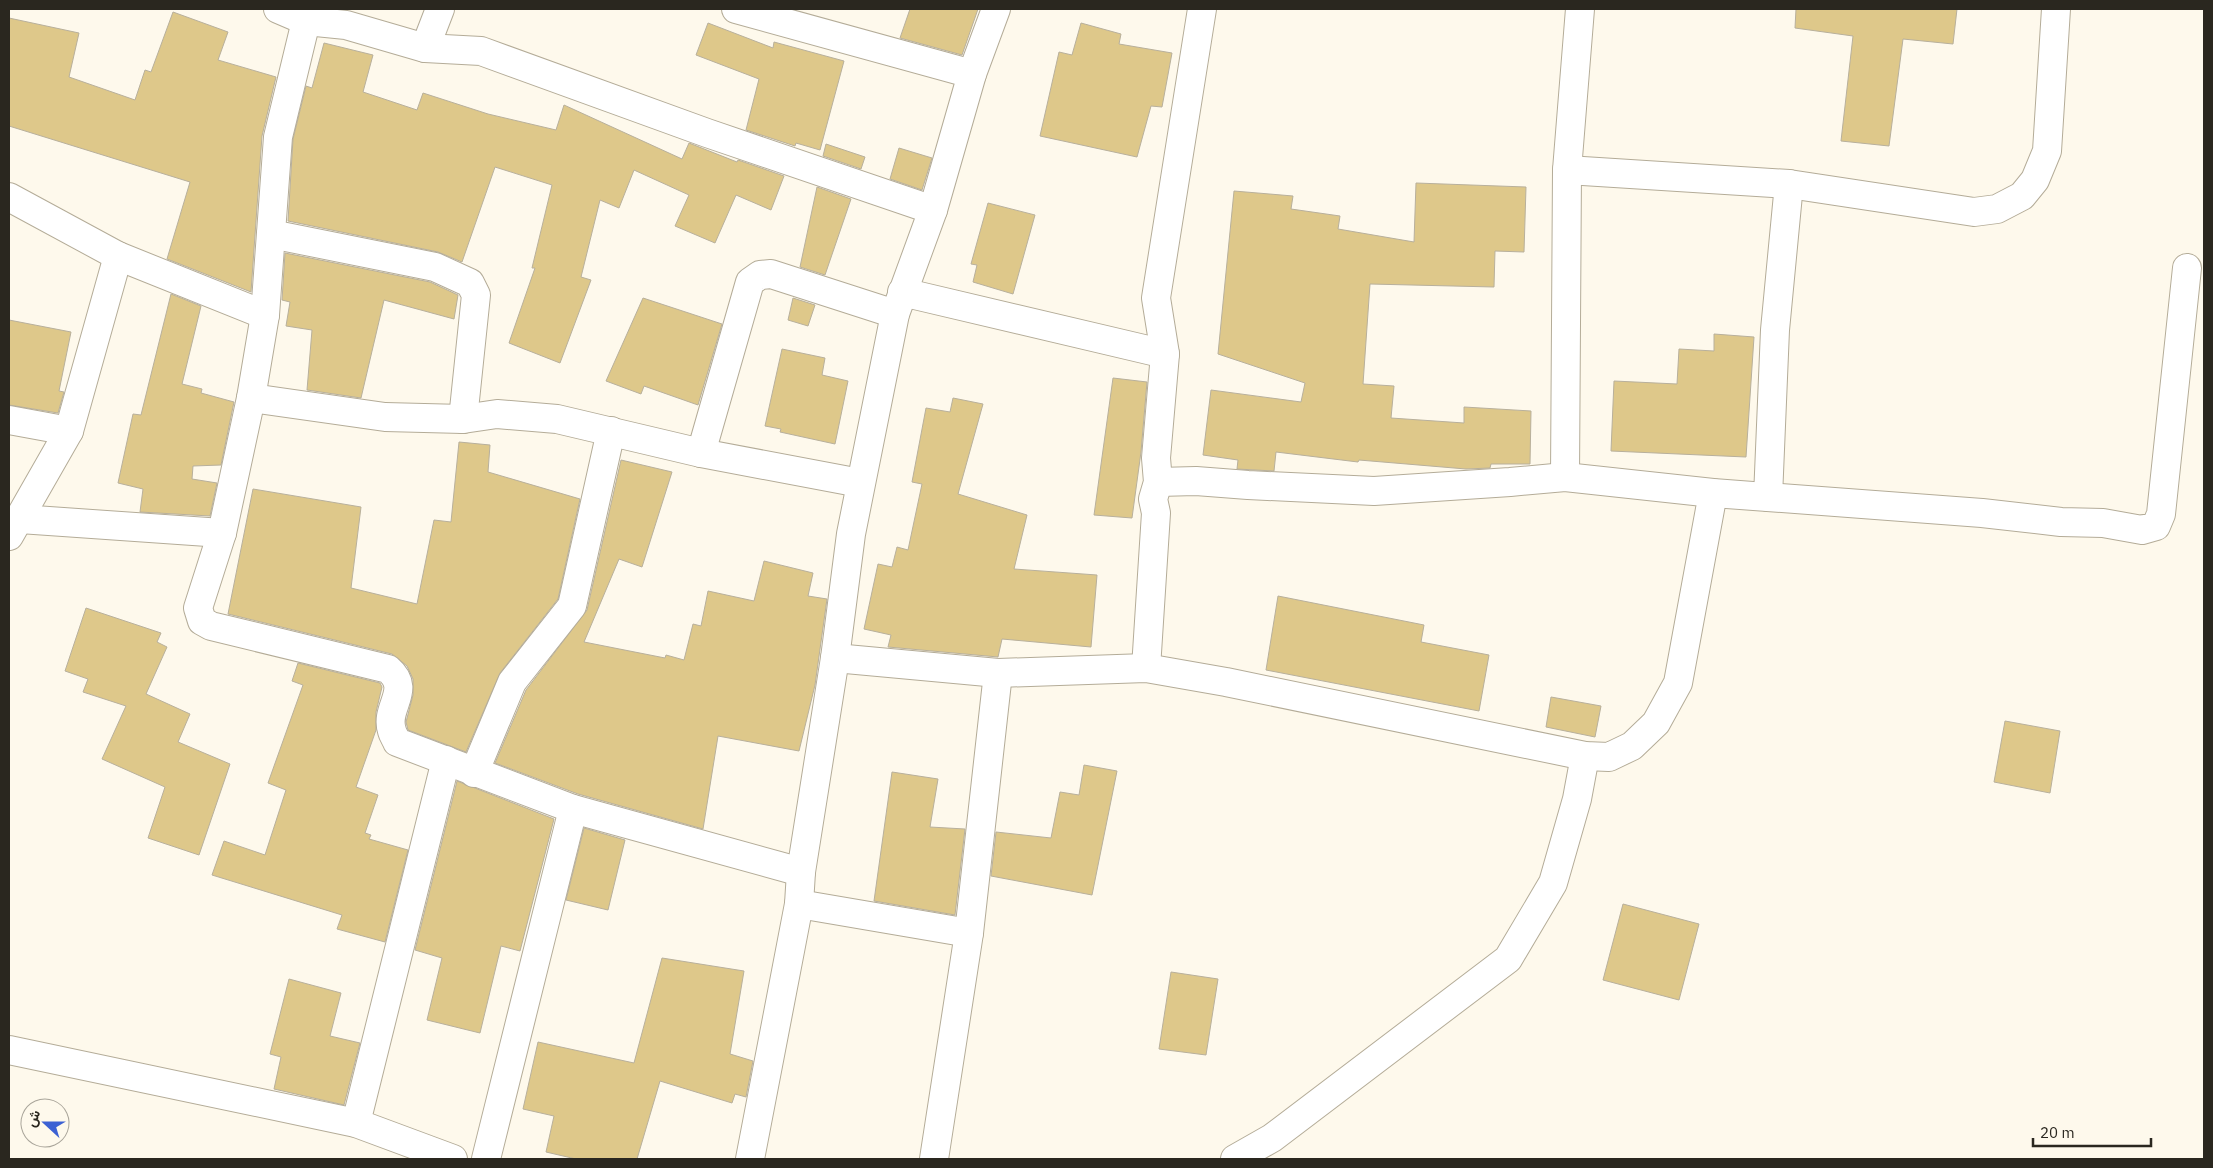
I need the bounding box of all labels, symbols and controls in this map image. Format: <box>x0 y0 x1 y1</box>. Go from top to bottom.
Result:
north arrow <box>20 1098 70 1148</box>
text: ش <box>21 1107 44 1129</box>
scale bar <box>2033 1116 2150 1148</box>
text: 20 m <box>2040 1123 2075 1142</box>

